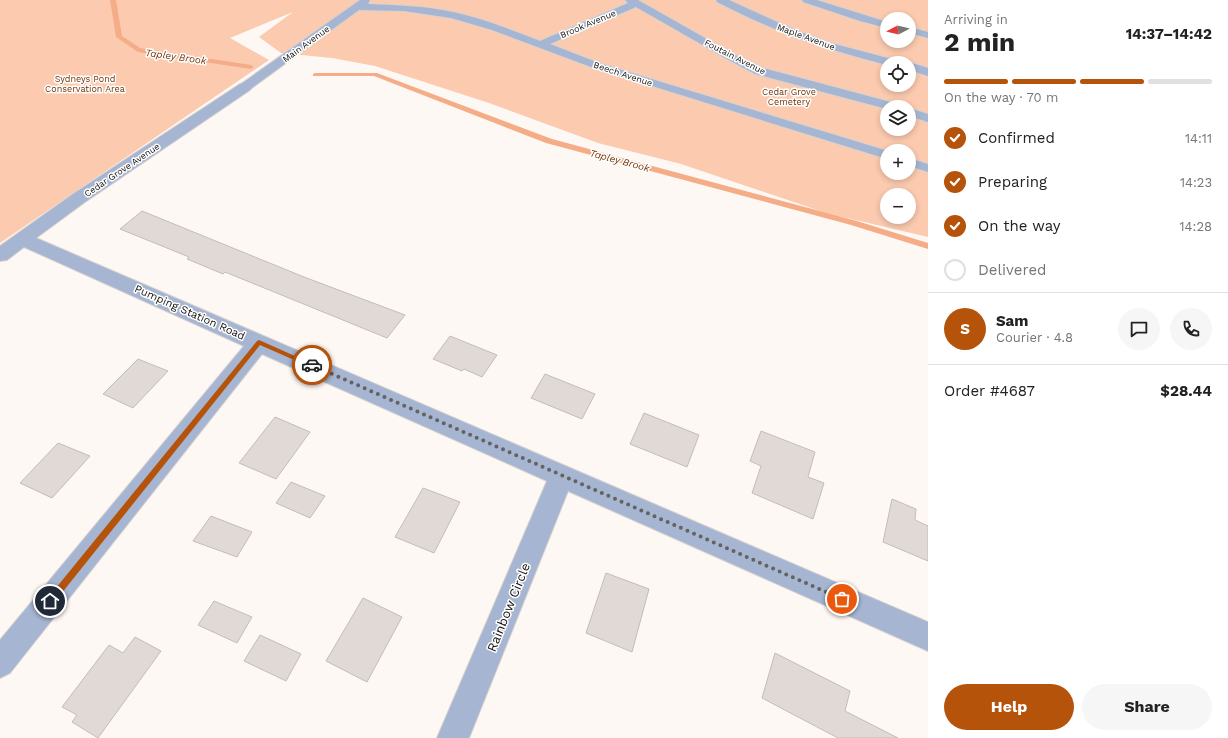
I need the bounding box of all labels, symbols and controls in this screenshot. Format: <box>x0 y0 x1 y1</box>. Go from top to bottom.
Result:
street label: Brook Avenue <box>559 8 617 40</box>
north arrow <box>880 12 916 48</box>
map controls <box>880 12 916 224</box>
text: Arriving in <box>944 12 1008 27</box>
street label: Maple Avenue <box>776 22 836 52</box>
street label: Main Avenue <box>281 24 331 64</box>
text: 14:37–14:42 <box>1126 25 1212 43</box>
text: 2 min <box>944 27 1015 57</box>
street label: Foutain Avenue <box>703 37 767 77</box>
water label: Tapley Brook <box>145 47 208 66</box>
button: locate <box>880 56 916 92</box>
street label: Beech Avenue <box>592 60 654 88</box>
park label: Sydneys Pond Conservation Area <box>45 74 125 94</box>
park label: Cedar Grove Cemetery <box>762 87 816 107</box>
text: On the way · 70 m <box>944 90 1058 105</box>
button: layers <box>880 100 916 136</box>
icon: check <box>944 127 966 149</box>
text: Confirmed <box>978 129 1055 147</box>
text: 14:11 <box>1185 131 1212 146</box>
street label: Cedar Grove Avenue <box>83 141 161 199</box>
button: + <box>880 144 916 180</box>
water label: Tapley Brook <box>589 147 651 174</box>
icon: check <box>944 171 966 193</box>
text: Preparing <box>978 173 1047 191</box>
text: 14:23 <box>1180 175 1212 190</box>
button: − <box>880 188 916 224</box>
icon: check <box>944 215 966 237</box>
text: On the way <box>978 217 1060 235</box>
text: 14:28 <box>1180 219 1212 234</box>
text: Delivered <box>978 261 1046 279</box>
street label: Pumping Station Road <box>133 282 247 343</box>
button: chat <box>1118 308 1160 350</box>
button: phone <box>1170 308 1212 350</box>
text: Sam <box>996 312 1028 330</box>
text: S <box>960 320 970 338</box>
text: Courier · 4.8 <box>996 330 1073 345</box>
courier <box>292 345 332 385</box>
icon: car <box>301 354 323 376</box>
text: Order #4687 <box>944 382 1035 400</box>
text: $28.44 <box>1160 382 1212 400</box>
street label: Rainbow Circle <box>484 561 533 654</box>
pin <box>825 582 859 616</box>
pin <box>33 584 67 618</box>
icon: bag <box>831 588 853 610</box>
icon: home <box>39 590 61 612</box>
button: Help <box>944 684 1074 730</box>
button: Share <box>1082 684 1212 730</box>

